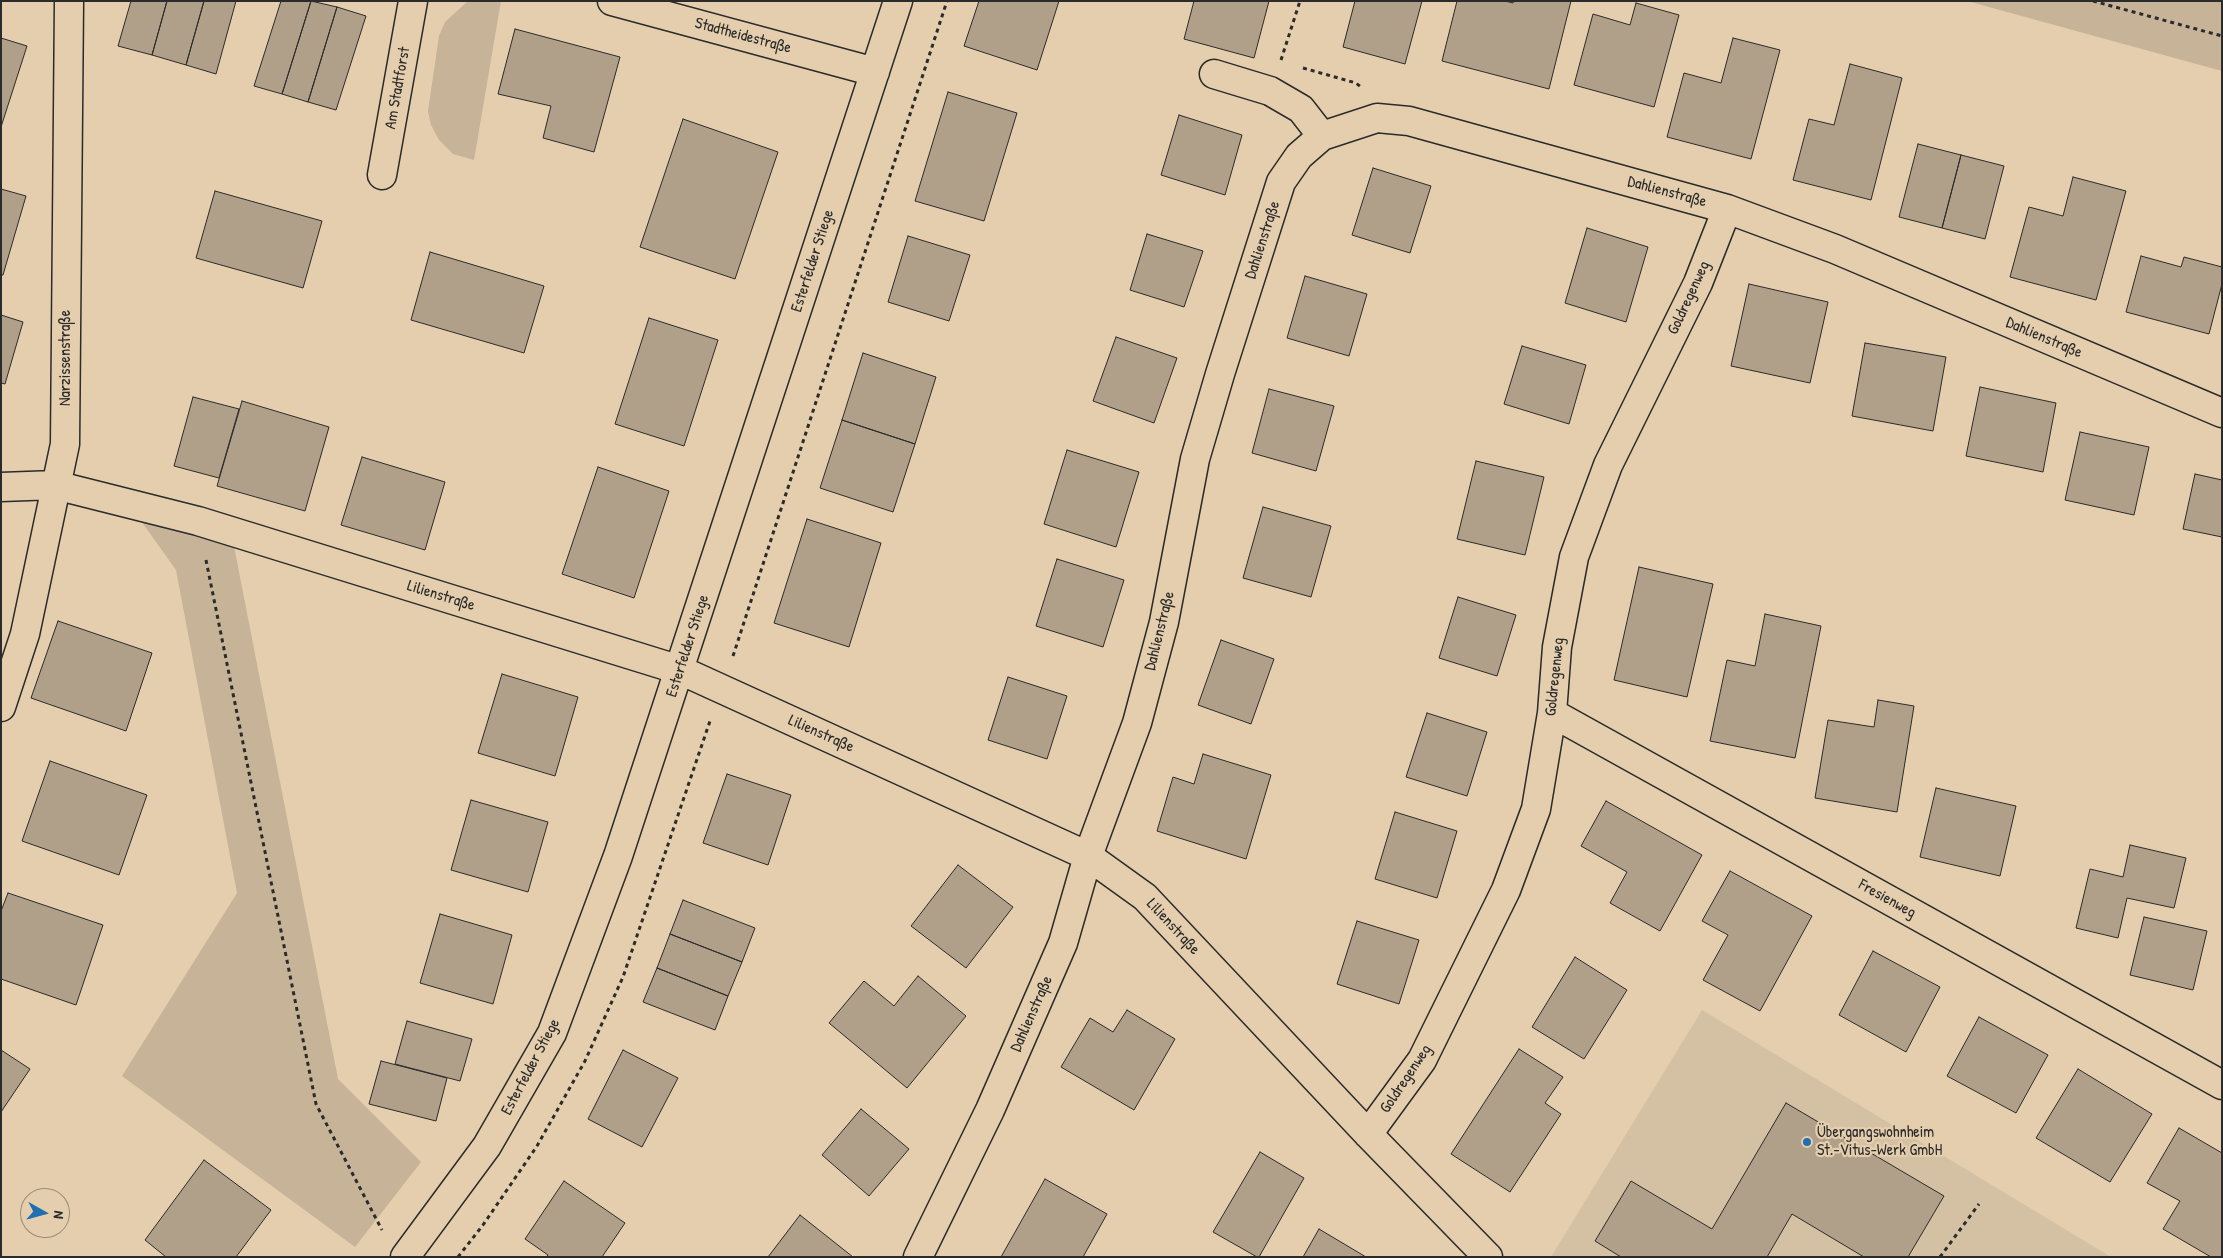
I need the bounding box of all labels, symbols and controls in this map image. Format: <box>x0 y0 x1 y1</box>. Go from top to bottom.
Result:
street label: Stadtheidestraße <box>693 14 793 58</box>
street label: Am Stadtforst <box>381 45 415 131</box>
street label: Dahlienstraße <box>1625 172 1709 212</box>
street label: Dahlienstraße <box>1241 199 1285 281</box>
street label: Esterfelder Stiege <box>787 207 839 315</box>
street label: Goldregenweg <box>1664 258 1714 338</box>
street label: Narzissenstraße <box>56 310 76 406</box>
street label: Dahlienstraße <box>2003 313 2085 363</box>
street label: Lilienstraße <box>405 577 477 615</box>
street label: Dahlienstraße <box>1141 589 1179 673</box>
street label: Esterfelder Stiege <box>662 592 714 700</box>
street label: Goldregenweg <box>1541 637 1569 717</box>
street label: Lilienstraße <box>785 711 857 757</box>
street label: Fresienweg <box>1855 875 1919 923</box>
street label: Lilienstraße <box>1142 895 1204 959</box>
street label: Dahlienstraße <box>1007 973 1057 1055</box>
street label: Esterfelder Stiege <box>498 1016 564 1118</box>
street label: Goldregenweg <box>1376 1041 1436 1117</box>
place label: Übergangswohnheim St.-Vitus-Werk GmbH <box>1817 1123 1942 1161</box>
marker: Übergangswohnheim St.-Vitus-Werk GmbH <box>1801 1136 1813 1148</box>
north arrow <box>20 1188 70 1238</box>
text: N <box>50 1210 69 1220</box>

